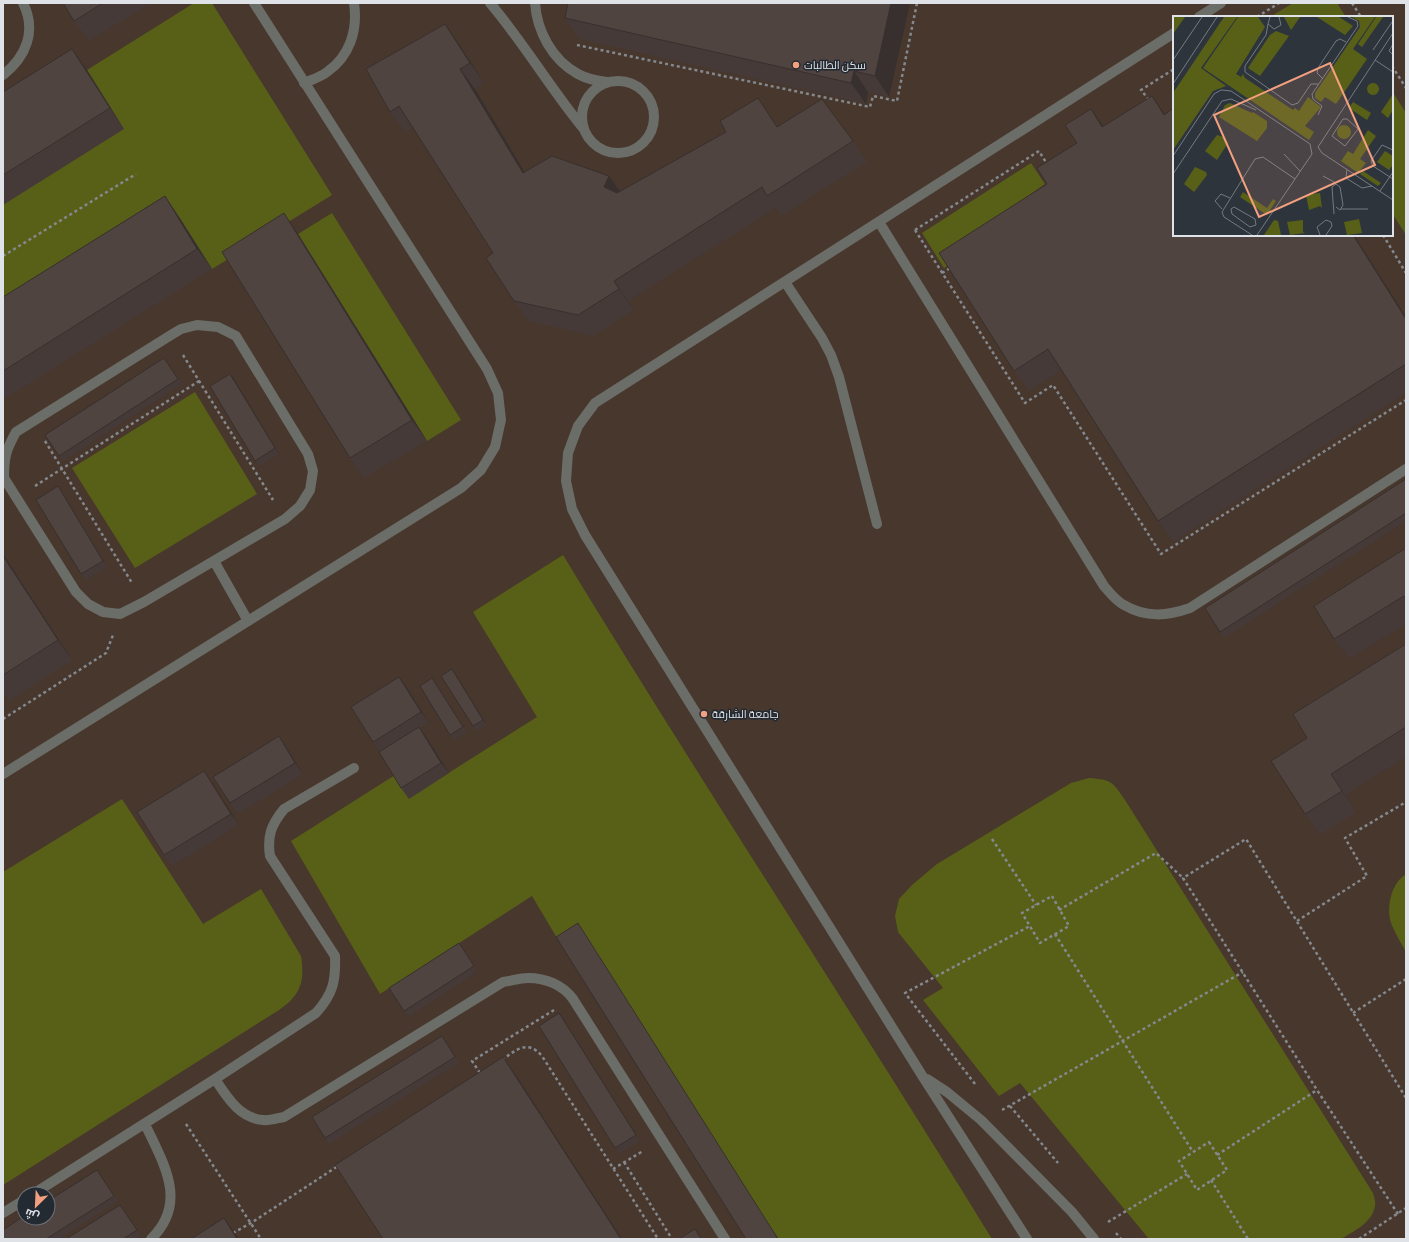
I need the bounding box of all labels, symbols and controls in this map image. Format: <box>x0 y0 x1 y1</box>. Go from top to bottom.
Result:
inset map <box>1173 16 1393 236</box>
place label: سكن الطالبات <box>804 58 866 73</box>
marker: سكن الطالبات <box>791 60 801 70</box>
place label: جامعة الشارقة <box>712 707 779 722</box>
marker: جامعة الشارقة <box>699 709 709 719</box>
north arrow <box>16 1186 56 1226</box>
text: ش <box>23 1205 42 1224</box>

